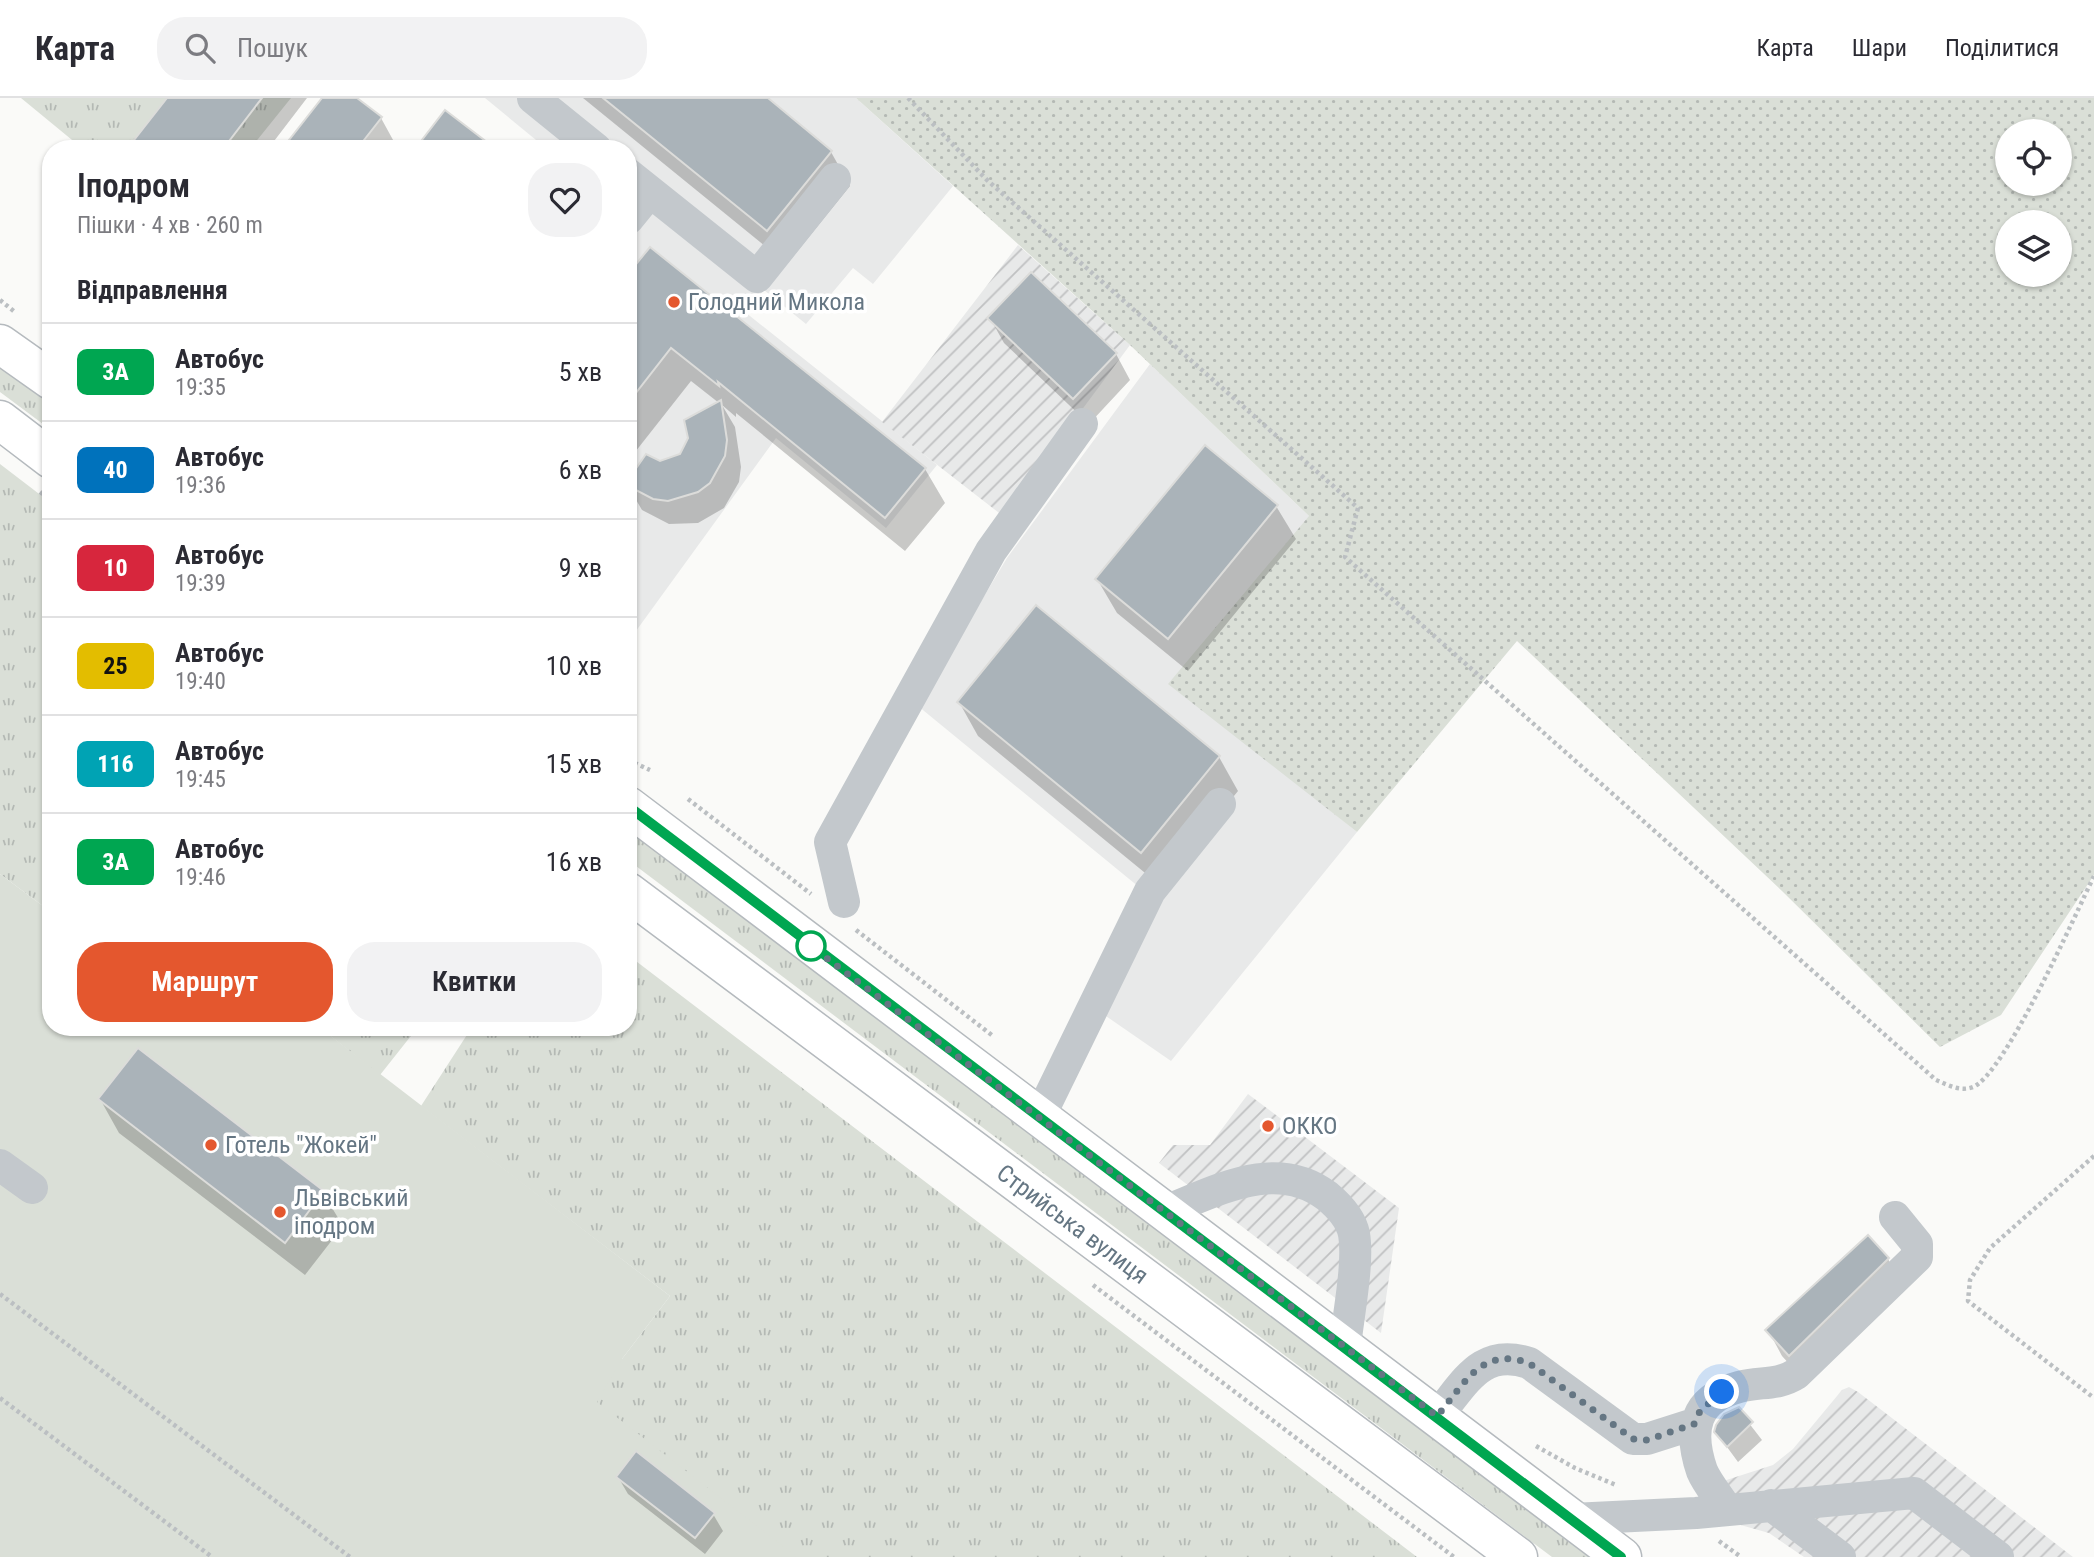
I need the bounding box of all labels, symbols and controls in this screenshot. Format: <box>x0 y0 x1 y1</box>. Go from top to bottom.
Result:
search box <box>157 17 647 80</box>
text: Карта <box>35 29 115 68</box>
icon: search <box>181 29 219 67</box>
text: Пошук <box>237 33 308 63</box>
text: Карта <box>1756 34 1814 62</box>
text: Шари <box>1852 34 1907 62</box>
text: Поділитися <box>1945 34 2059 62</box>
map controls <box>1995 119 2072 287</box>
button: locate <box>1995 119 2072 196</box>
button: heart <box>528 163 602 237</box>
text: Іподром <box>77 166 190 205</box>
button: layers <box>1995 210 2072 287</box>
text: Пішки · 4 хв · 260 m <box>77 212 263 239</box>
text: Відправлення <box>77 275 228 305</box>
place label: Голодний Микола <box>688 288 865 316</box>
marker: Голодний Микола <box>666 294 682 310</box>
text: Автобус <box>175 344 264 374</box>
text: 5 хв <box>559 357 602 387</box>
text: 3А <box>102 358 129 386</box>
text: 19:35 <box>175 374 226 401</box>
text: Автобус <box>175 442 264 472</box>
text: 6 хв <box>559 455 602 485</box>
text: 40 <box>103 456 128 484</box>
text: 19:36 <box>175 472 226 499</box>
text: Автобус <box>175 540 264 570</box>
text: 9 хв <box>559 553 602 583</box>
text: 10 <box>103 554 128 582</box>
text: 19:39 <box>175 570 226 597</box>
text: Автобус <box>175 638 264 668</box>
text: 10 хв <box>546 651 602 681</box>
text: 25 <box>103 652 128 680</box>
text: 19:40 <box>175 668 226 695</box>
text: Автобус <box>175 736 264 766</box>
text: 15 хв <box>546 749 602 779</box>
text: 116 <box>97 750 134 778</box>
text: 19:45 <box>175 766 226 793</box>
text: Автобус <box>175 834 264 864</box>
text: 16 хв <box>546 847 602 877</box>
text: 3А <box>102 848 129 876</box>
text: 19:46 <box>175 864 226 891</box>
unlabelled marker <box>796 931 826 961</box>
button: Маршрут <box>77 942 333 1022</box>
button: Квитки <box>347 942 602 1022</box>
place label: ОККО <box>1282 1112 1337 1140</box>
marker: ОККО <box>1260 1118 1276 1134</box>
place label: Готель "Жокей" <box>225 1131 377 1159</box>
marker: Готель "Жокей" <box>203 1137 219 1153</box>
street label: Стрийська вулиця <box>992 1159 1154 1290</box>
place label: Львівський іподром <box>294 1184 408 1240</box>
marker: Львівський іподром <box>272 1204 288 1220</box>
your location <box>1704 1374 1739 1409</box>

